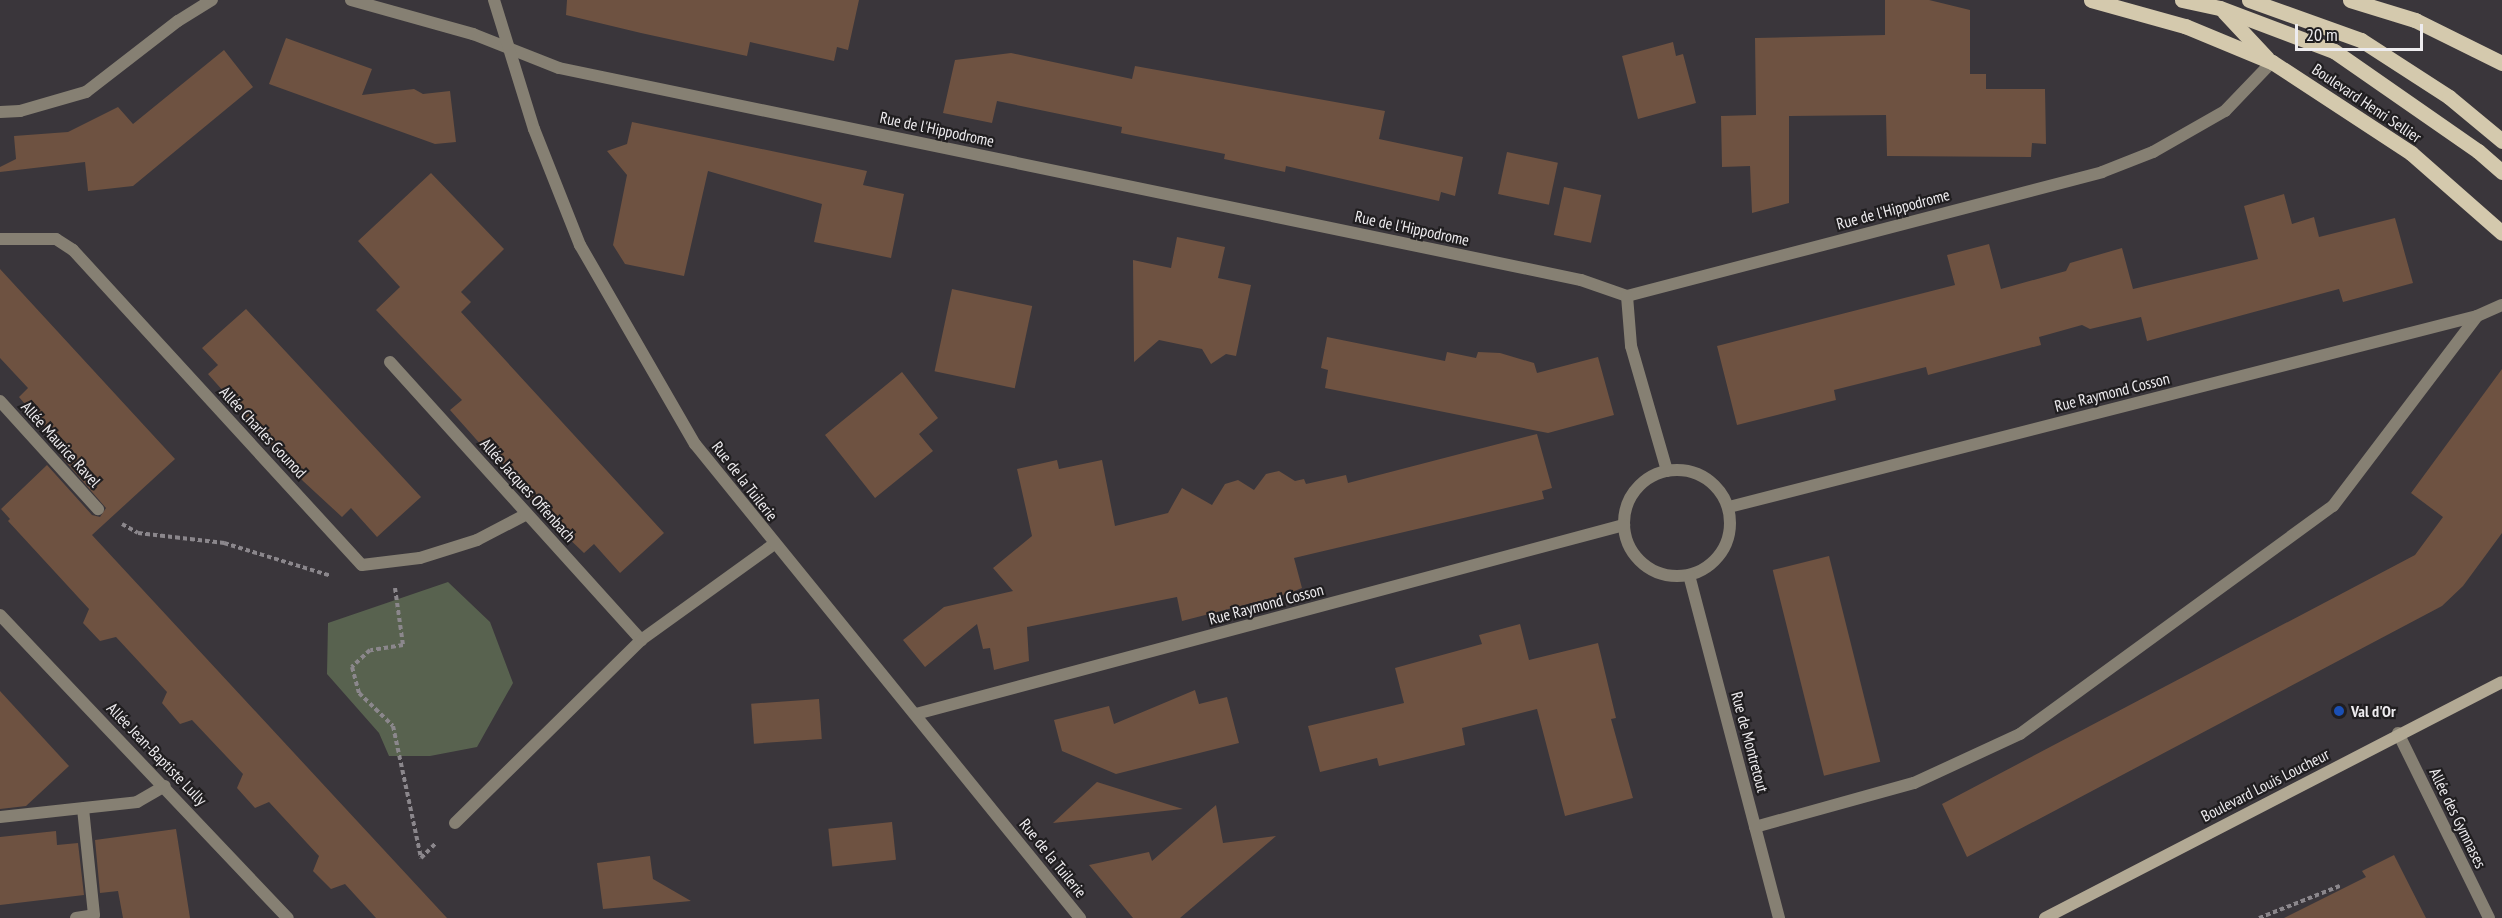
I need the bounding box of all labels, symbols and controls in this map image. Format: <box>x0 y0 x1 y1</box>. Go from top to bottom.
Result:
scale bar <box>2298 12 2426 50</box>
text: 20 m <box>2306 23 2338 46</box>
street label: Boulevard Henri Sellier <box>2309 59 2425 147</box>
street label: Rue de l'Hippodrome <box>878 108 996 150</box>
street label: Rue de l'Hippodrome <box>1834 185 1952 233</box>
street label: Rue de l'Hippodrome <box>1353 207 1471 249</box>
street label: Rue Raymond Cosson <box>2052 368 2172 416</box>
street label: Allée Charles Gounod <box>216 382 310 482</box>
street label: Allée Maurice Ravel <box>17 397 105 491</box>
street label: Allée Jacques Offenbach <box>476 434 580 546</box>
street label: Rue de la Tuilerie <box>708 437 782 525</box>
street label: Rue Raymond Cosson <box>1207 579 1325 629</box>
street label: Rue de Montretout <box>1727 689 1773 795</box>
street label: Allée Jean-Baptiste Lully <box>103 699 211 809</box>
place label: Val d'Or <box>2351 701 2396 721</box>
marker: Val d'Or <box>2332 704 2346 718</box>
street label: Boulevard Louis Loucheur <box>2198 744 2332 826</box>
street label: Allée des Gymnases <box>2425 765 2491 871</box>
street label: Rue de la Tuilerie <box>1015 815 1091 901</box>

